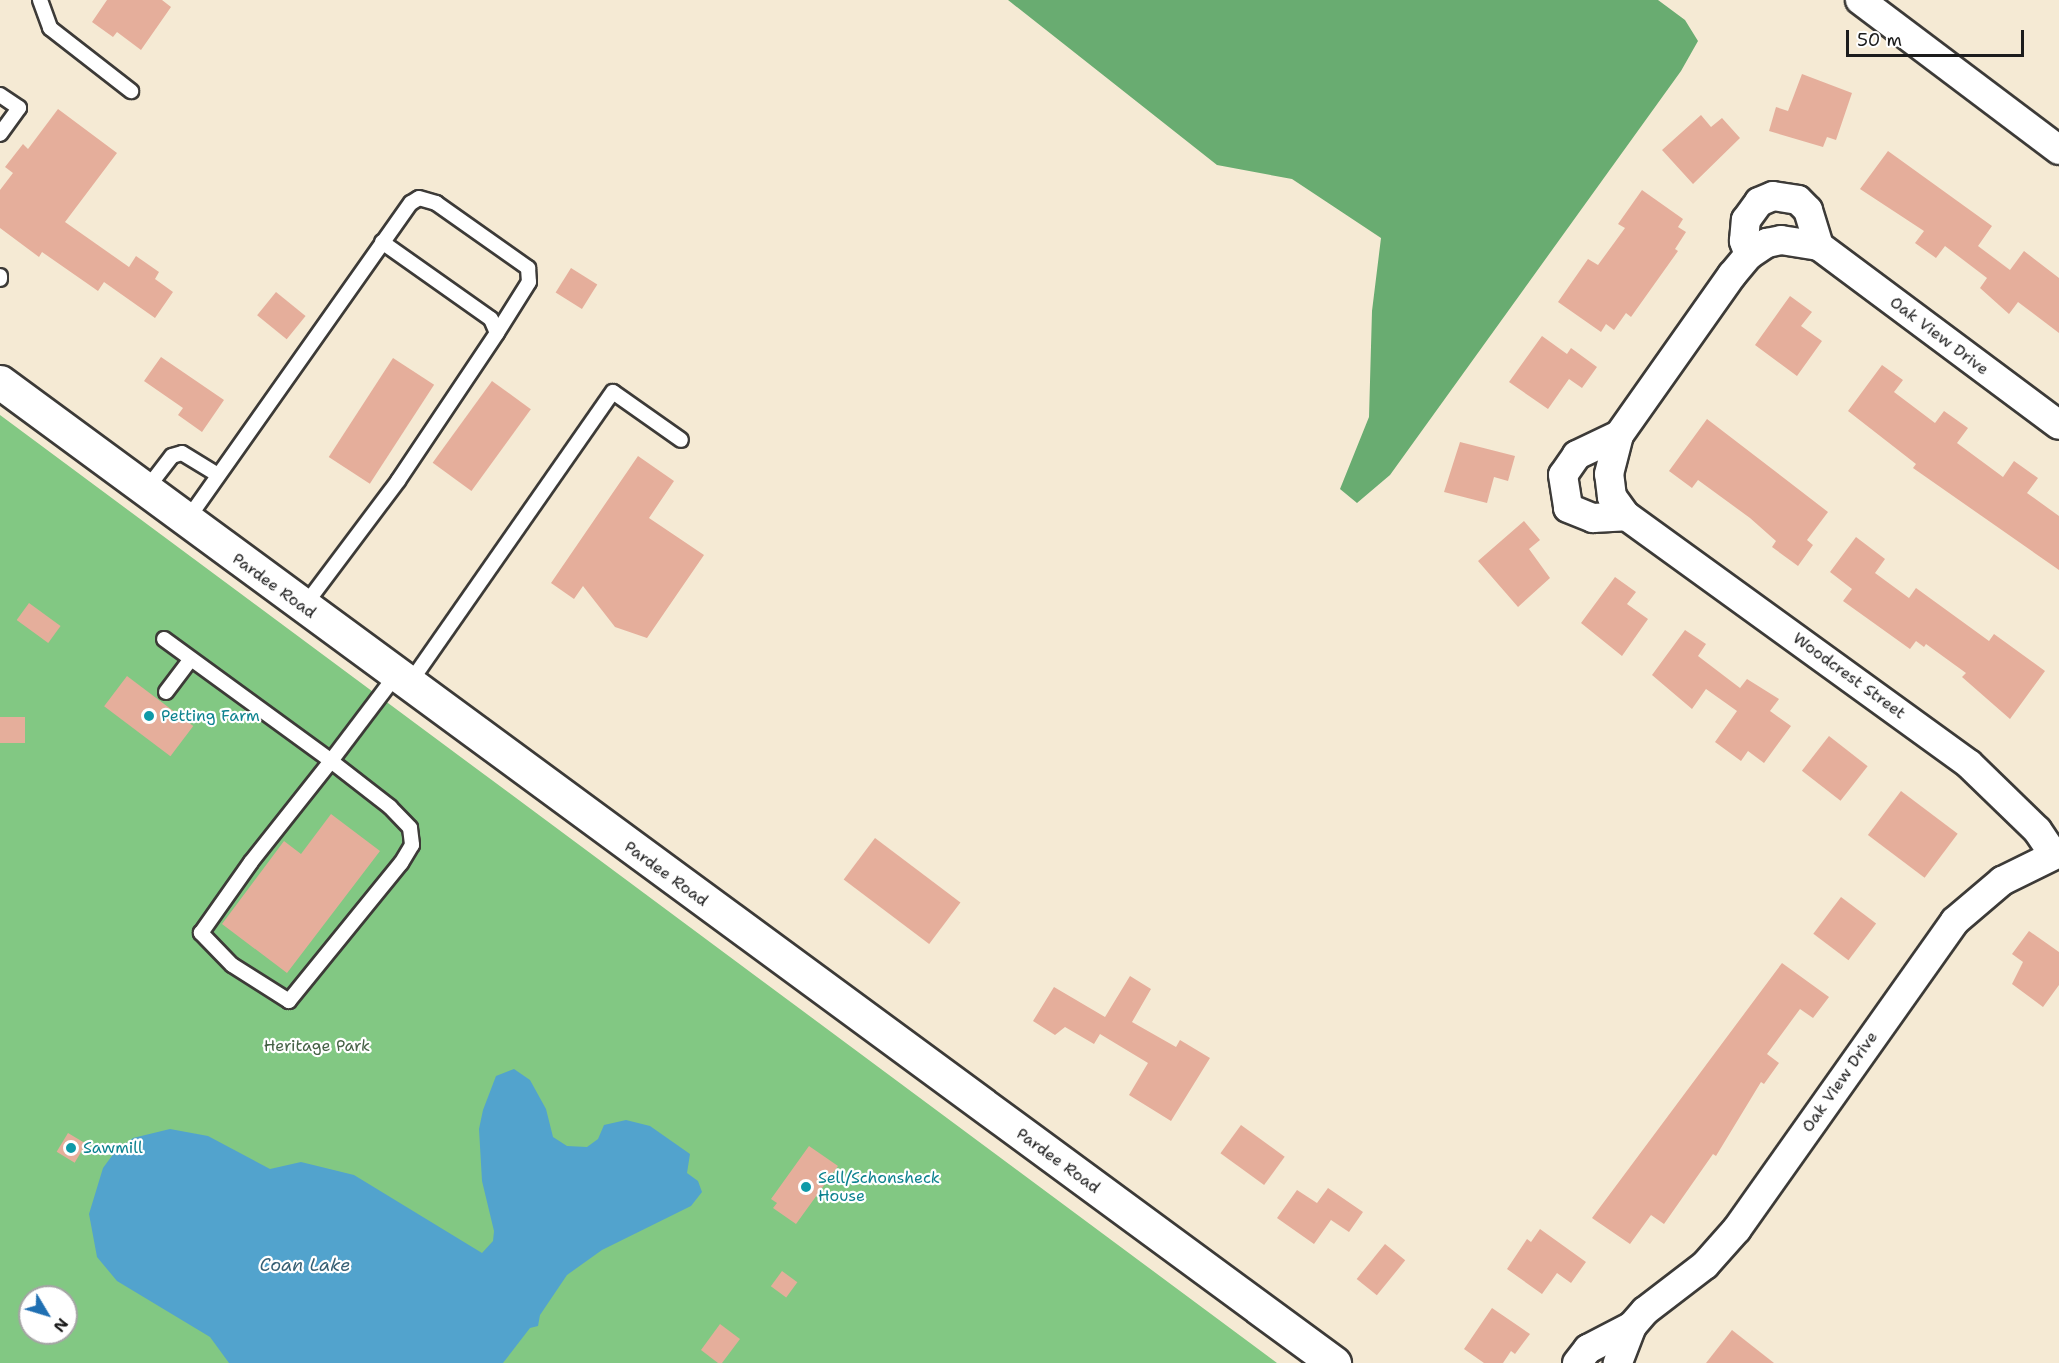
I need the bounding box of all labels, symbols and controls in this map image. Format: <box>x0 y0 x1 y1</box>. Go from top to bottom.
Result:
scale bar <box>1849 18 2028 56</box>
text: 50 m <box>1857 28 1902 52</box>
street label: Oak View Drive <box>1886 293 1992 379</box>
street label: Pardee Road <box>228 549 320 623</box>
street label: Woodcrest Street <box>1789 629 1909 723</box>
place label: Petting Farm <box>161 706 260 726</box>
marker: Petting Farm <box>142 709 156 723</box>
street label: Pardee Road <box>620 837 712 911</box>
street label: Oak View Drive <box>1798 1028 1882 1136</box>
park label: Heritage Park <box>264 1036 370 1056</box>
street label: Pardee Road <box>1012 1124 1104 1198</box>
place label: Sawmill <box>83 1138 143 1158</box>
marker: Sawmill <box>64 1141 78 1155</box>
place label: Sell/Schonsheck House <box>818 1168 940 1206</box>
marker: Sell/Schonsheck House <box>799 1180 813 1194</box>
water label: Coan Lake <box>260 1254 350 1276</box>
north arrow <box>18 1285 78 1345</box>
text: N <box>49 1314 73 1337</box>

